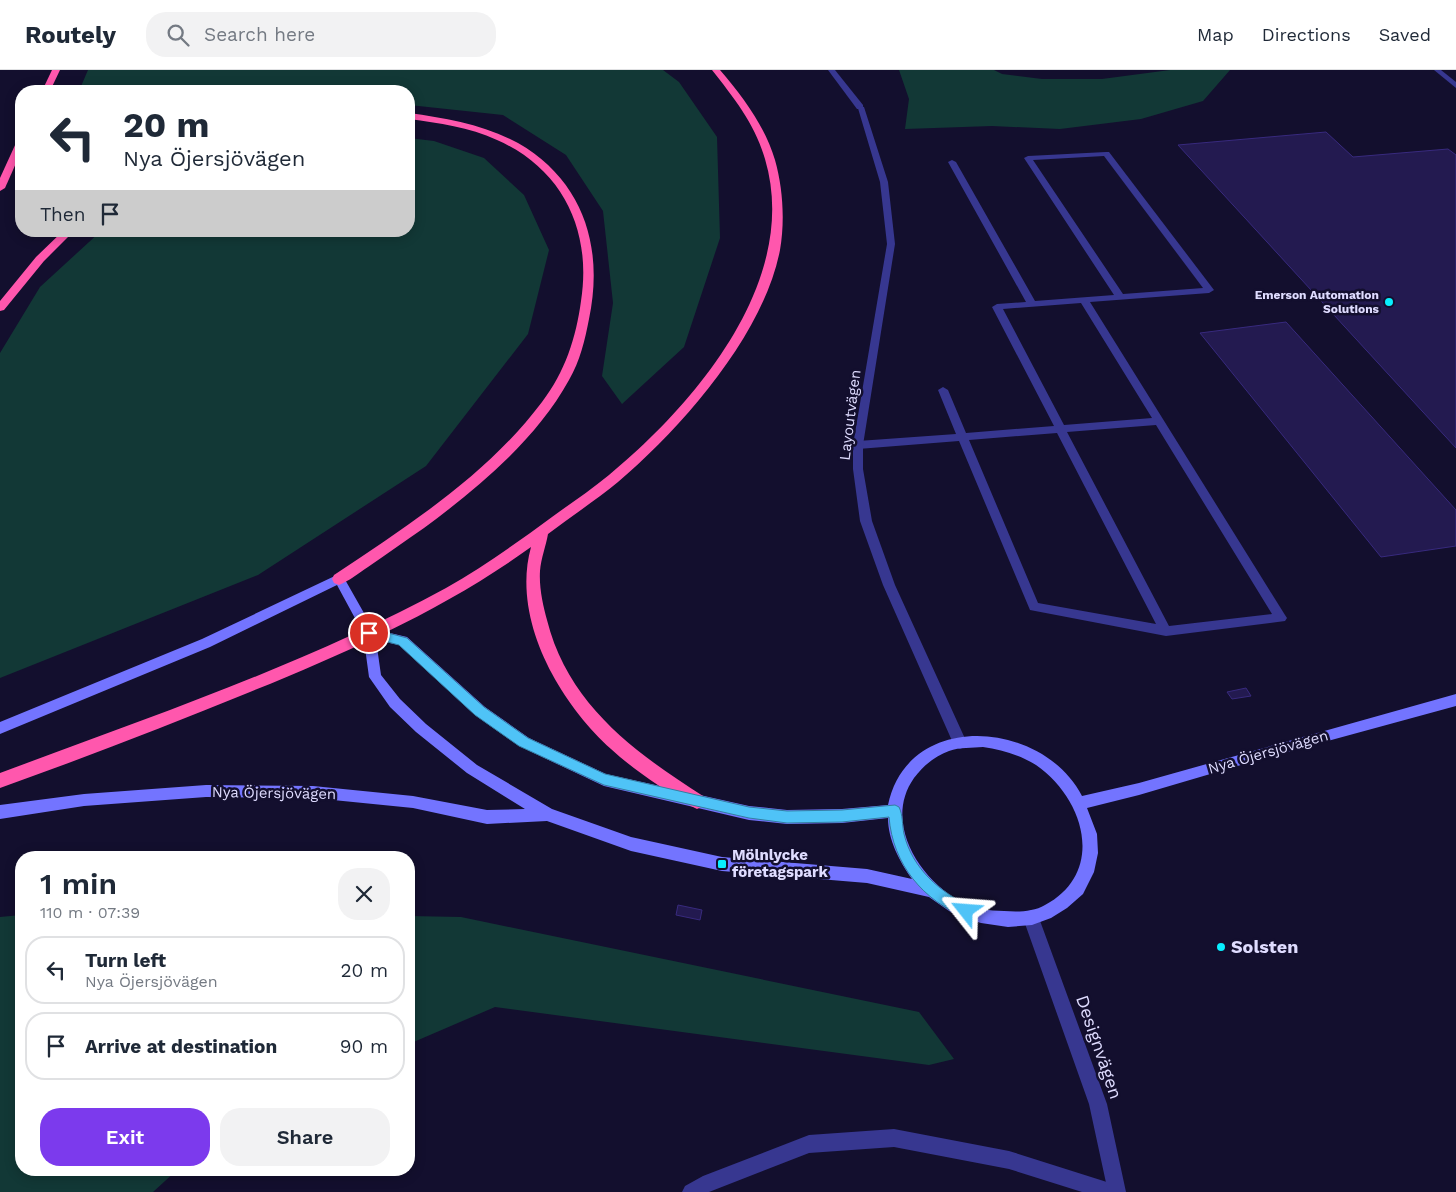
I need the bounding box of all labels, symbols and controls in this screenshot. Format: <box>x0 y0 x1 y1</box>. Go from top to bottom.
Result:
search box <box>146 12 496 57</box>
text: Routely <box>25 21 116 49</box>
icon: search <box>164 21 192 49</box>
text: Search here <box>204 23 315 46</box>
text: Map <box>1197 24 1234 45</box>
text: Directions <box>1262 24 1351 45</box>
text: Saved <box>1379 24 1431 45</box>
text: 20 m <box>123 104 209 146</box>
icon: left <box>40 105 105 170</box>
text: Nya Öjersjövägen <box>123 146 305 171</box>
icon: arrive <box>96 200 124 228</box>
text: Then <box>40 203 86 226</box>
place label: Emerson Automation Solutions <box>1255 288 1380 316</box>
marker: Emerson Automation Solutions <box>1383 296 1395 308</box>
street label: Layoutvägen <box>836 369 864 461</box>
pin <box>348 612 390 654</box>
icon: arrive <box>355 619 383 647</box>
street label: Nya Öjersjövägen <box>1206 726 1330 778</box>
street label: Nya Öjersjövägen <box>212 783 336 803</box>
place label: Mölnlycke företagspark <box>732 846 828 881</box>
marker: Mölnlycke företagspark <box>716 858 728 870</box>
text: 1 min <box>40 866 117 901</box>
button: close <box>338 868 390 920</box>
position arrow <box>939 884 991 936</box>
text: 110 m · 07:39 <box>40 903 140 922</box>
place label: Solsten <box>1231 936 1298 957</box>
marker: Solsten <box>1215 941 1227 953</box>
text: Turn left <box>85 949 166 972</box>
icon: left <box>42 956 70 984</box>
text: 20 m <box>341 959 388 982</box>
text: Nya Öjersjövägen <box>85 972 218 991</box>
street label: Designvägen <box>1072 992 1127 1102</box>
icon: arrive <box>42 1032 70 1060</box>
text: Arrive at destination <box>85 1035 277 1058</box>
text: 90 m <box>340 1035 388 1058</box>
button: Exit <box>40 1108 210 1166</box>
button: Share <box>220 1108 390 1166</box>

